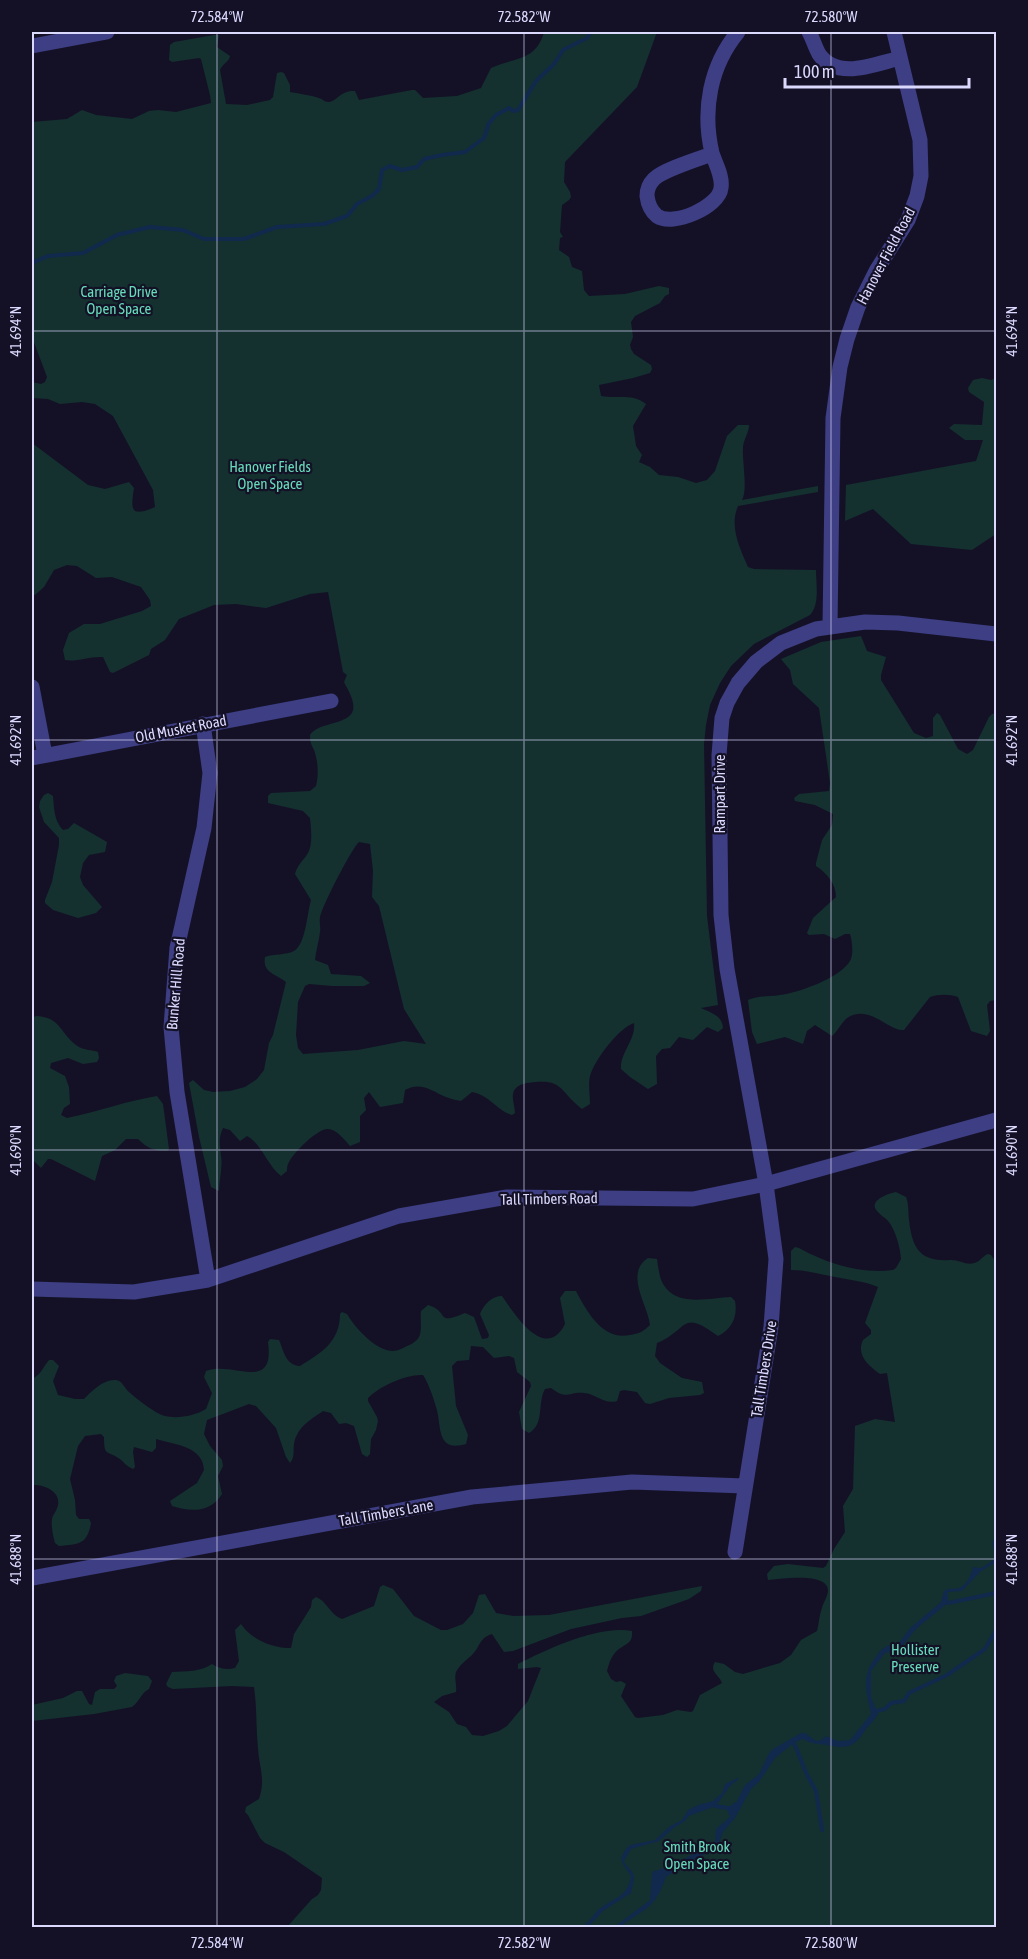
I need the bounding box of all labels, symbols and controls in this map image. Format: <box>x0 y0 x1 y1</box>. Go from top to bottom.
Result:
text: 72.584°W <box>191 8 244 25</box>
text: 72.582°W <box>498 8 551 25</box>
text: 72.580°W <box>805 8 858 25</box>
scale bar <box>785 51 970 89</box>
text: 100 m <box>794 61 835 82</box>
street label: Hanover Field Road <box>853 204 918 307</box>
park label: Carriage Drive Open Space <box>80 283 158 317</box>
text: 41.694°N <box>7 306 24 356</box>
text: 41.694°N <box>1003 306 1020 356</box>
park label: Hanover Fields Open Space <box>229 458 311 492</box>
street label: Old Musket Road <box>134 711 228 746</box>
text: 41.692°N <box>7 715 24 765</box>
text: 41.692°N <box>1003 715 1020 765</box>
street label: Rampart Drive <box>711 754 728 834</box>
street label: Bunker Hill Road <box>163 937 188 1031</box>
text: 41.690°N <box>7 1125 24 1175</box>
text: 41.690°N <box>1003 1125 1020 1175</box>
street label: Tall Timbers Road <box>500 1189 598 1208</box>
street label: Tall Timbers Drive <box>747 1319 780 1419</box>
street label: Tall Timbers Lane <box>337 1496 435 1529</box>
text: 41.688°N <box>7 1534 24 1584</box>
text: 41.688°N <box>1003 1534 1020 1584</box>
park label: Hollister Preserve <box>891 1641 940 1675</box>
park label: Smith Brook Open Space <box>664 1838 731 1872</box>
text: 72.584°W <box>191 1934 244 1951</box>
text: 72.582°W <box>498 1934 551 1951</box>
text: 72.580°W <box>805 1934 858 1951</box>

